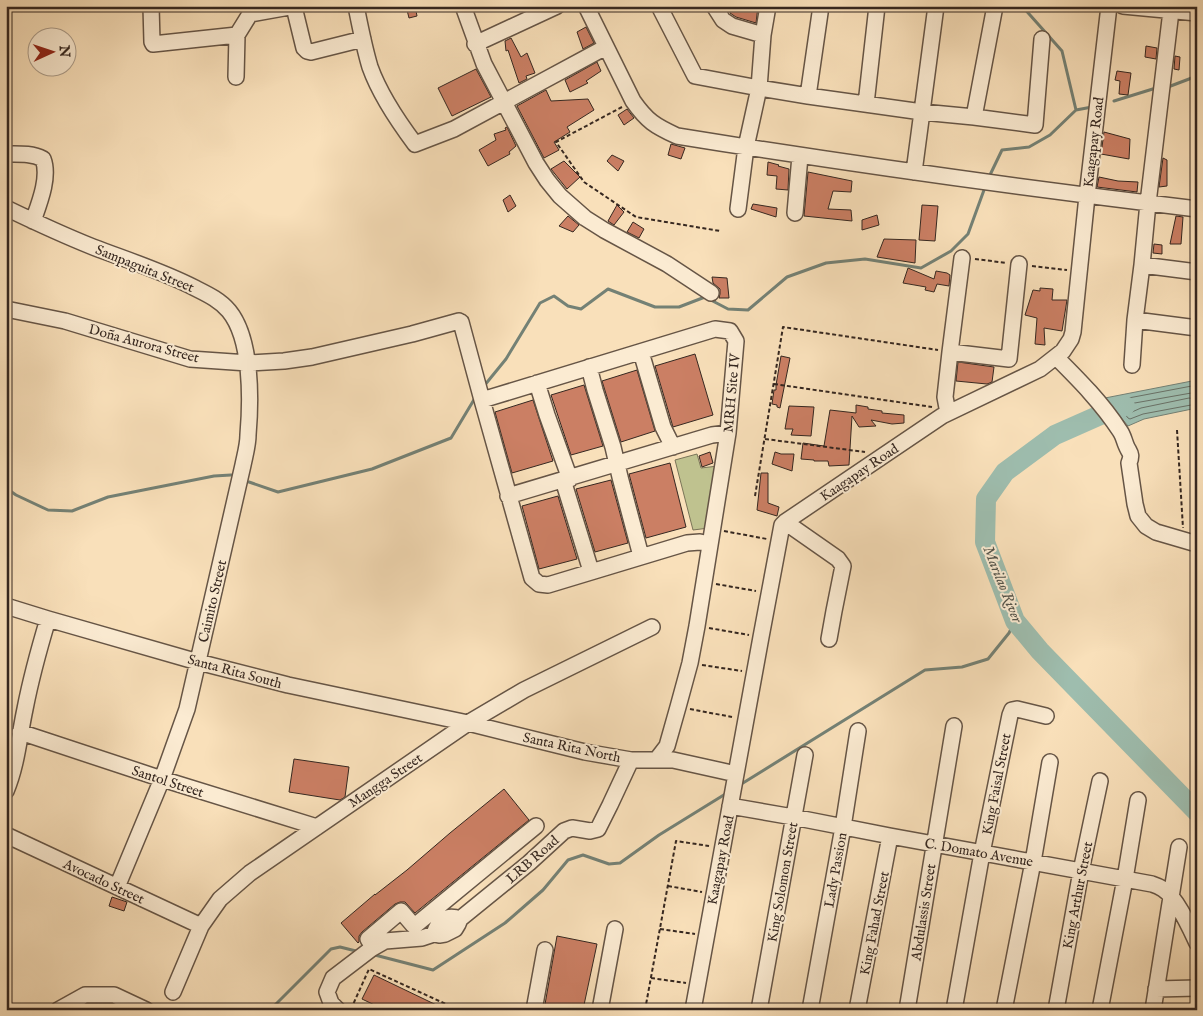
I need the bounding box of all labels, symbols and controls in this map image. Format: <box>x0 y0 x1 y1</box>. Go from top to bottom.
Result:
north arrow <box>28 28 78 78</box>
text: N <box>55 44 73 58</box>
street label: Kaagapay Road <box>1080 95 1109 188</box>
street label: Sampaguita Street <box>93 241 197 297</box>
street label: Doña Aurora Street <box>86 321 201 367</box>
street label: MRH Site IV <box>720 352 744 433</box>
street label: Kaagapay Road <box>817 440 903 506</box>
water label: Marilao River <box>979 543 1027 626</box>
street label: Caimito Street <box>195 558 231 644</box>
street label: Santa Rita South <box>186 651 284 693</box>
street label: Santa Rita North <box>521 729 623 767</box>
street label: King Faisal Street <box>978 732 1016 837</box>
street label: Mangga Street <box>345 749 426 812</box>
street label: Santol Street <box>129 762 206 802</box>
street label: Kaagapay Road <box>703 813 739 907</box>
street label: King Solomon Street <box>764 821 802 944</box>
street label: LRB Road <box>502 831 563 888</box>
street label: Lady Passion <box>821 831 852 909</box>
street label: C. Domato Avenue <box>923 835 1035 871</box>
street label: King Arthur Street <box>1059 840 1097 950</box>
street label: Avocado Street <box>59 855 147 909</box>
street label: Abdulassis Street <box>907 862 941 963</box>
street label: King Fahad Street <box>856 869 894 977</box>

